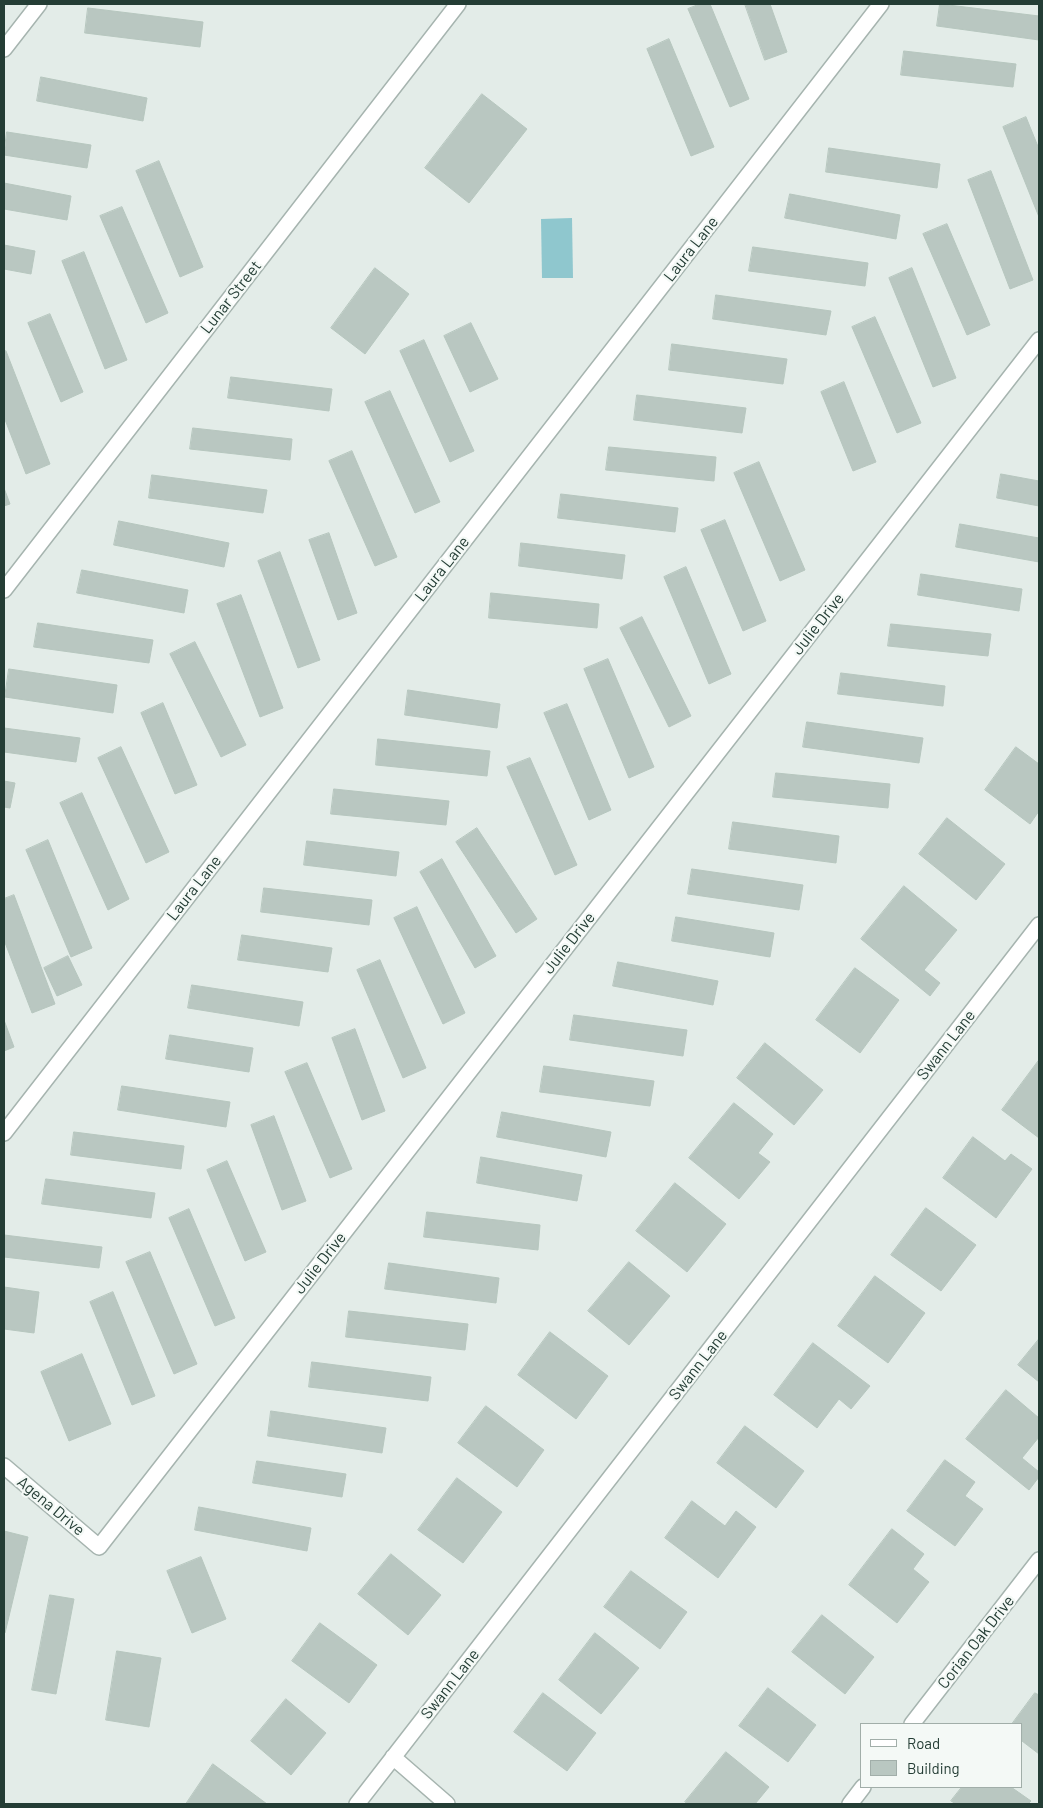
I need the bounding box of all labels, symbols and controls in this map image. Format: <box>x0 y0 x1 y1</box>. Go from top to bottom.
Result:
street label: Laura Lane <box>660 213 722 285</box>
street label: Lunar Street <box>197 257 265 337</box>
street label: Laura Lane <box>411 533 473 605</box>
street label: Julie Drive <box>788 589 848 659</box>
street label: Laura Lane <box>163 852 225 924</box>
street label: Julie Drive <box>539 908 599 978</box>
street label: Swann Lane <box>913 1006 979 1084</box>
street label: Julie Drive <box>290 1228 350 1298</box>
street label: Swann Lane <box>665 1326 731 1404</box>
street label: Agena Drive <box>13 1472 89 1540</box>
street label: Corian Oak Drive <box>934 1591 1018 1693</box>
street label: Swann Lane <box>417 1645 483 1723</box>
legend <box>860 1723 1023 1788</box>
text: Road <box>907 1734 940 1752</box>
text: Building <box>907 1759 960 1777</box>

